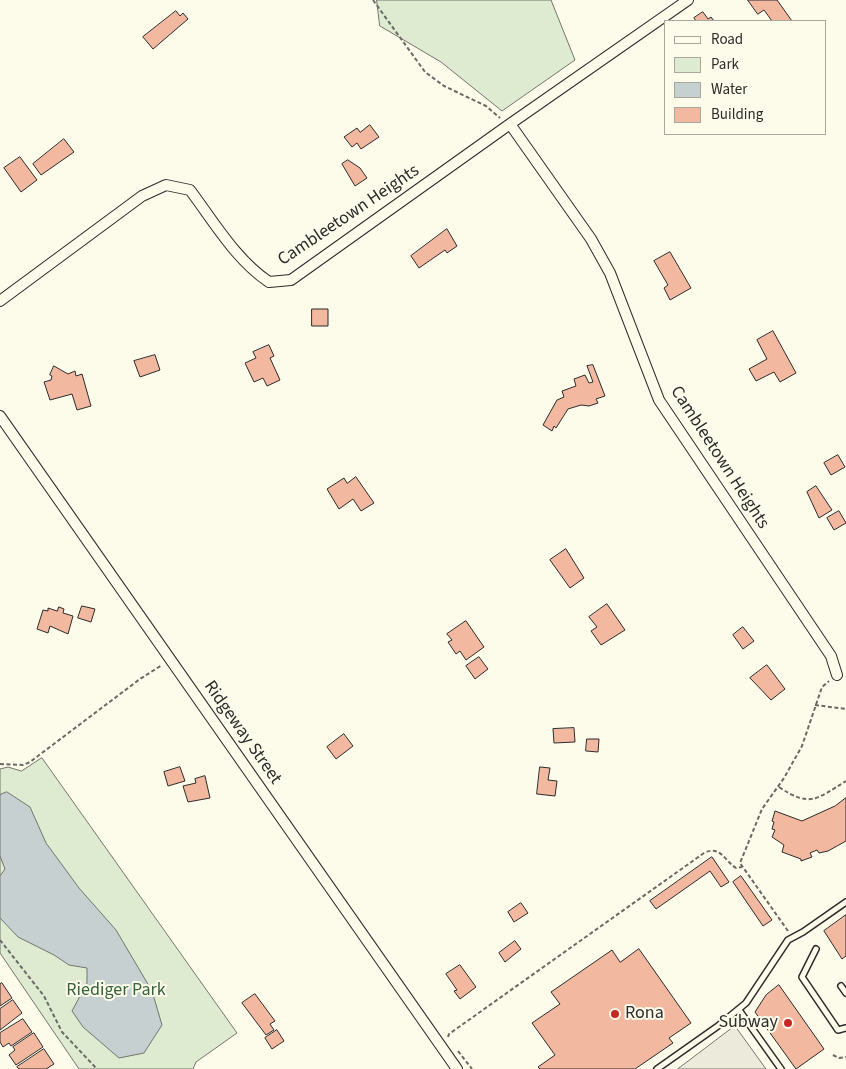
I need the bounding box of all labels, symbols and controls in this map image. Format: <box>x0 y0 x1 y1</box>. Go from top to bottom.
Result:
legend <box>664 20 826 135</box>
text: Road <box>711 29 743 50</box>
text: Park <box>711 54 739 75</box>
text: Water <box>711 79 747 100</box>
text: Building <box>711 104 763 125</box>
street label: Cambleetown Heights <box>274 161 424 271</box>
street label: Cambleetown Heights <box>665 383 773 533</box>
street label: Ridgeway Street <box>198 677 286 789</box>
park label: Riediger Park <box>66 980 166 1002</box>
place label: Rona <box>625 1003 664 1025</box>
marker: Rona <box>609 1008 621 1020</box>
place label: Subway <box>718 1012 778 1034</box>
marker: Subway <box>782 1017 794 1029</box>

